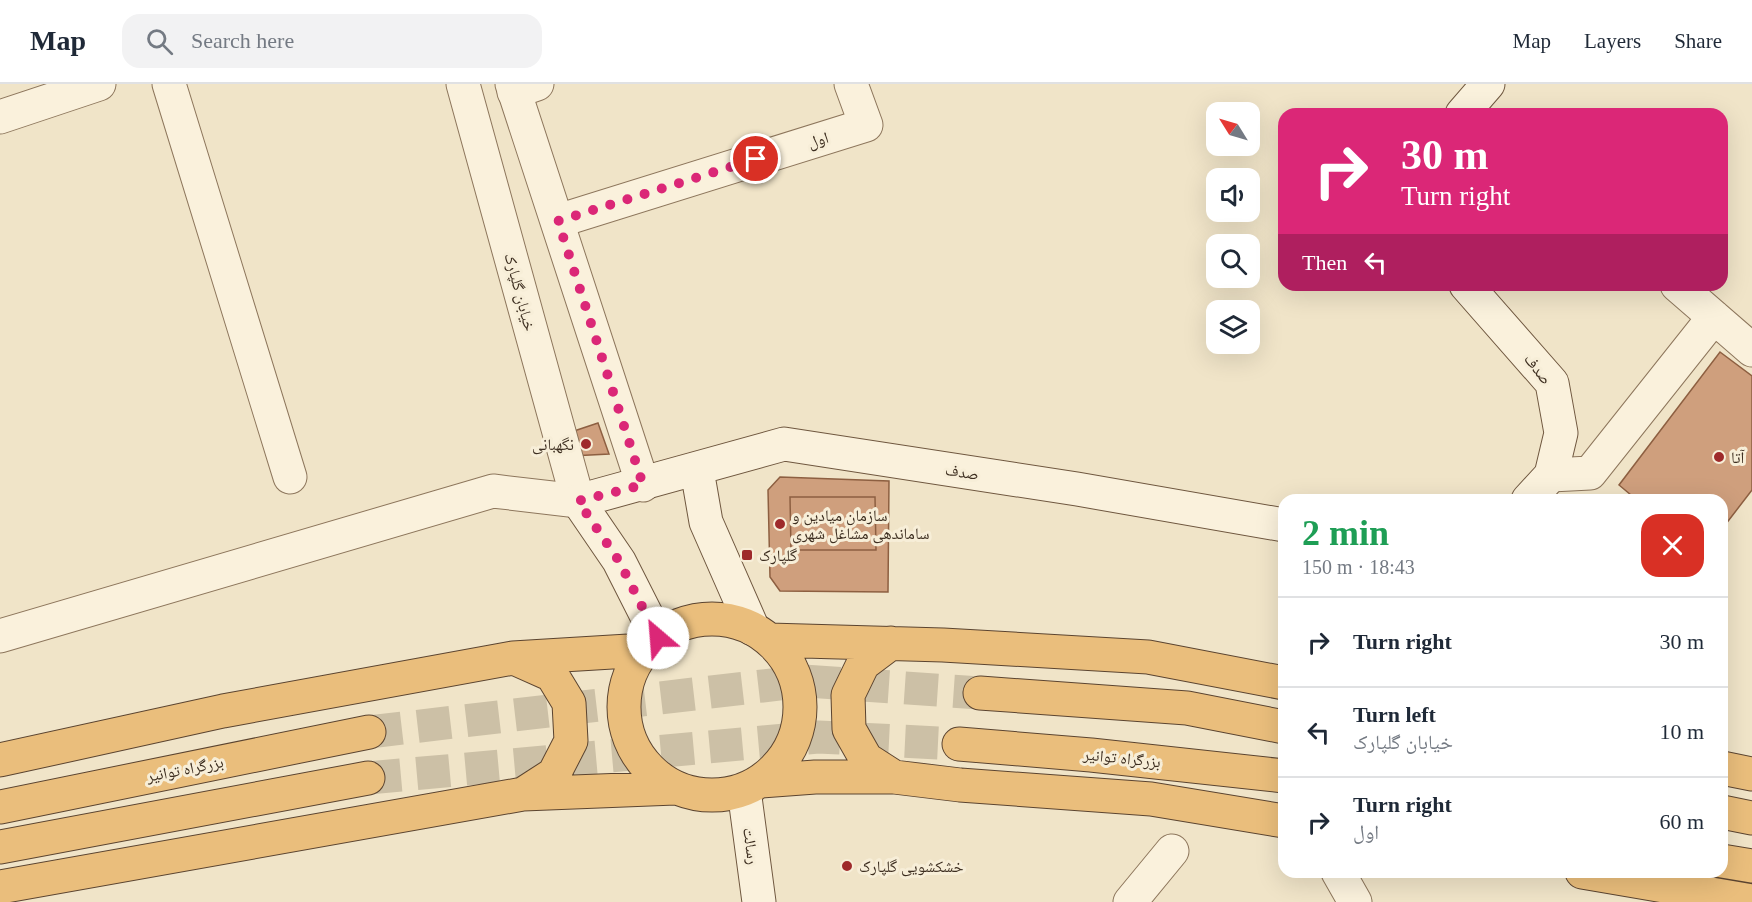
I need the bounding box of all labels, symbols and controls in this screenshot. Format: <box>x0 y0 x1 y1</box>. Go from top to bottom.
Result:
search box <box>122 14 542 68</box>
text: Map <box>30 25 86 56</box>
icon: search <box>143 25 176 58</box>
text: Search here <box>191 28 294 53</box>
text: Map <box>1513 29 1551 53</box>
text: Layers <box>1584 29 1641 53</box>
text: Share <box>1674 29 1722 53</box>
north arrow <box>1206 102 1260 156</box>
map controls <box>1206 102 1260 354</box>
street label: اول <box>806 129 831 153</box>
icon: right <box>1302 132 1380 210</box>
text: 30 m <box>1401 132 1489 178</box>
pin <box>730 133 781 184</box>
icon: arrive <box>739 142 772 175</box>
button: sound <box>1206 168 1260 222</box>
text: Turn right <box>1401 181 1510 211</box>
button: search <box>1206 234 1260 288</box>
icon: left <box>1359 246 1392 279</box>
text: Then <box>1302 250 1347 275</box>
street label: خیابان گلپارک <box>500 251 539 333</box>
button: layers <box>1206 300 1260 354</box>
street label: صدف <box>1521 350 1555 388</box>
place label: نگهبانی <box>532 436 574 455</box>
marker: نگهبانی <box>579 437 593 451</box>
place label: آتا <box>1731 449 1745 466</box>
marker: آتا <box>1712 450 1726 464</box>
street label: صدف <box>944 461 980 483</box>
place label: سازمان میادین و ساماندهی مشاغل شهری <box>792 507 930 544</box>
text: 2 min <box>1302 513 1389 553</box>
button: close <box>1641 514 1704 577</box>
marker: سازمان میادین و ساماندهی مشاغل شهری <box>773 517 787 531</box>
place label: گلپارک <box>759 547 797 565</box>
marker: گلپارک <box>740 548 754 562</box>
text: 150 m · 18:43 <box>1302 556 1415 578</box>
position arrow <box>626 606 690 670</box>
icon: right <box>1302 626 1335 659</box>
text: Turn right <box>1353 629 1452 654</box>
text: 30 m <box>1659 629 1704 654</box>
text: Turn left <box>1353 702 1436 727</box>
icon: left <box>1302 716 1335 749</box>
text: 10 m <box>1659 719 1704 744</box>
text: خیابان گلپارک <box>1353 731 1453 753</box>
street label: بزرگراه توانیر <box>1081 745 1162 772</box>
street label: بزرگراه توانیر <box>144 753 225 786</box>
text: Turn right <box>1353 792 1452 817</box>
icon: right <box>1302 806 1335 839</box>
text: 60 m <box>1659 809 1704 834</box>
text: اول <box>1353 821 1379 843</box>
street label: رسالت <box>739 826 762 866</box>
place label: خشکشویی گلپارک <box>859 858 964 877</box>
marker: خشکشویی گلپارک <box>840 859 854 873</box>

